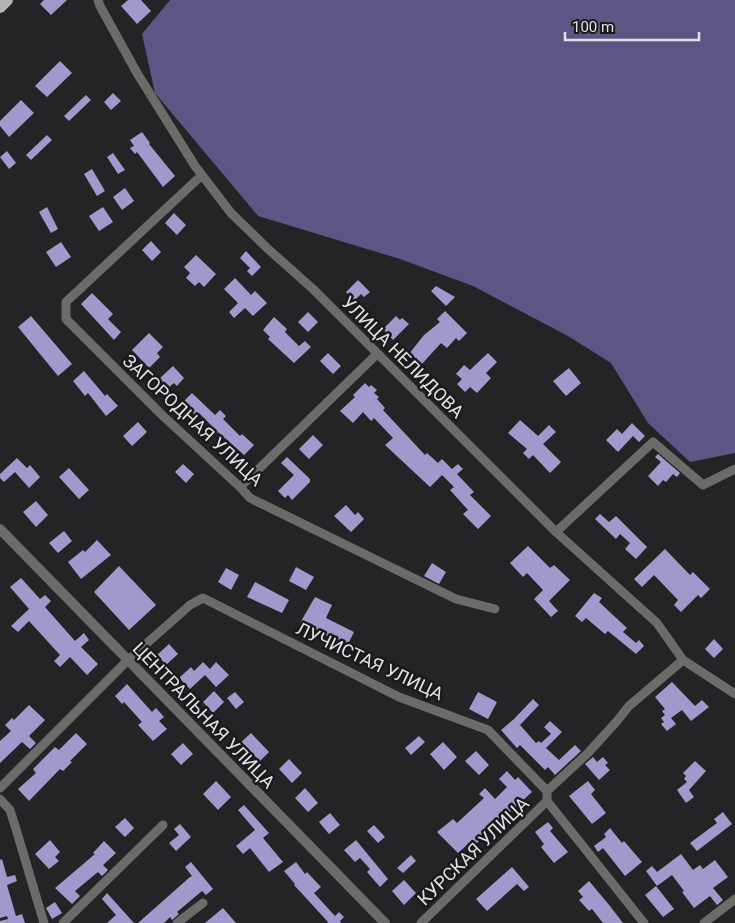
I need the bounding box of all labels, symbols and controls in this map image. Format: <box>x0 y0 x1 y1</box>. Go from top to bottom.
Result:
scale bar <box>565 10 699 42</box>
text: 100 m <box>572 18 614 36</box>
street label: УЛИЦА НЕЛИДОВА <box>338 292 468 422</box>
street label: ЗАГОРОДНАЯ УЛИЦА <box>119 350 267 490</box>
street label: ЛУЧИСТАЯ УЛИЦА <box>293 618 447 704</box>
street label: ЦЕНТРАЛЬНАЯ УЛИЦА <box>129 638 279 793</box>
street label: КУРСКАЯ УЛИЦА <box>413 792 533 910</box>

